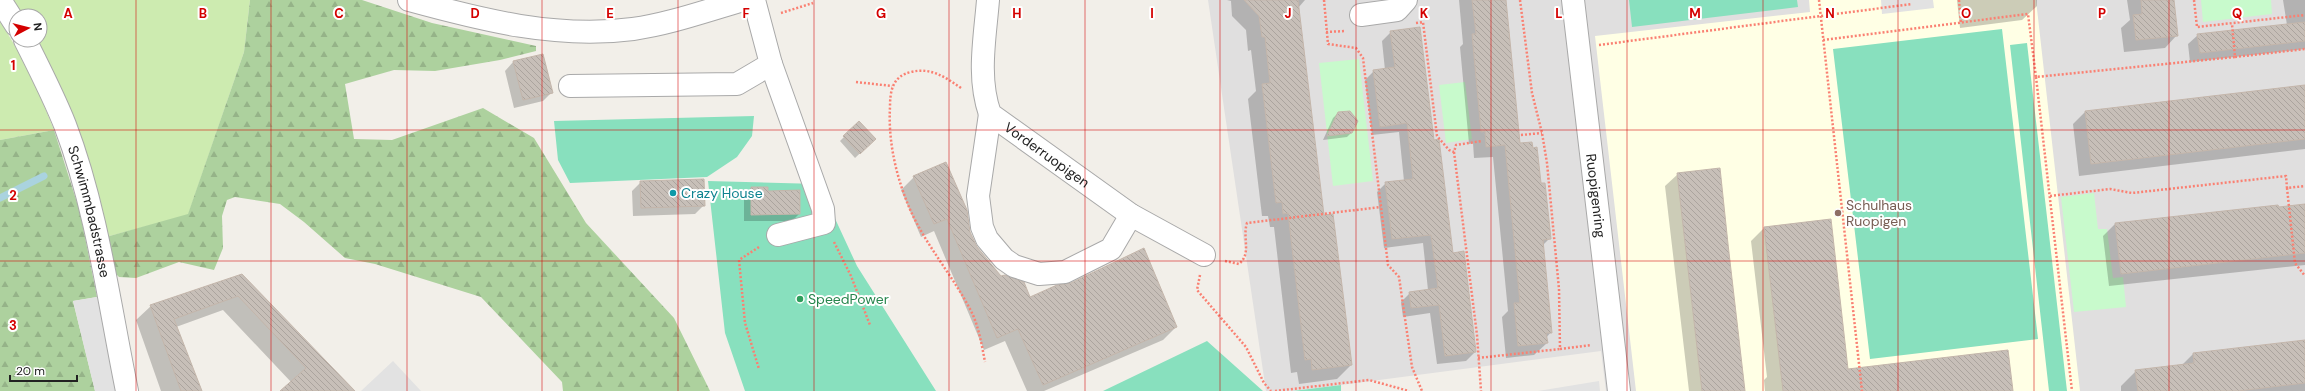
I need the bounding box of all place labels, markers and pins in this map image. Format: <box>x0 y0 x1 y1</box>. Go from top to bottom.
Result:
place label: Crazy House <box>681 184 763 202</box>
marker: Crazy House <box>668 188 678 198</box>
place label: Schulhaus Ruopigen <box>1846 196 1912 230</box>
marker: Schulhaus Ruopigen <box>1833 208 1843 218</box>
place label: SpeedPower <box>808 290 889 308</box>
marker: SpeedPower <box>795 294 805 304</box>

